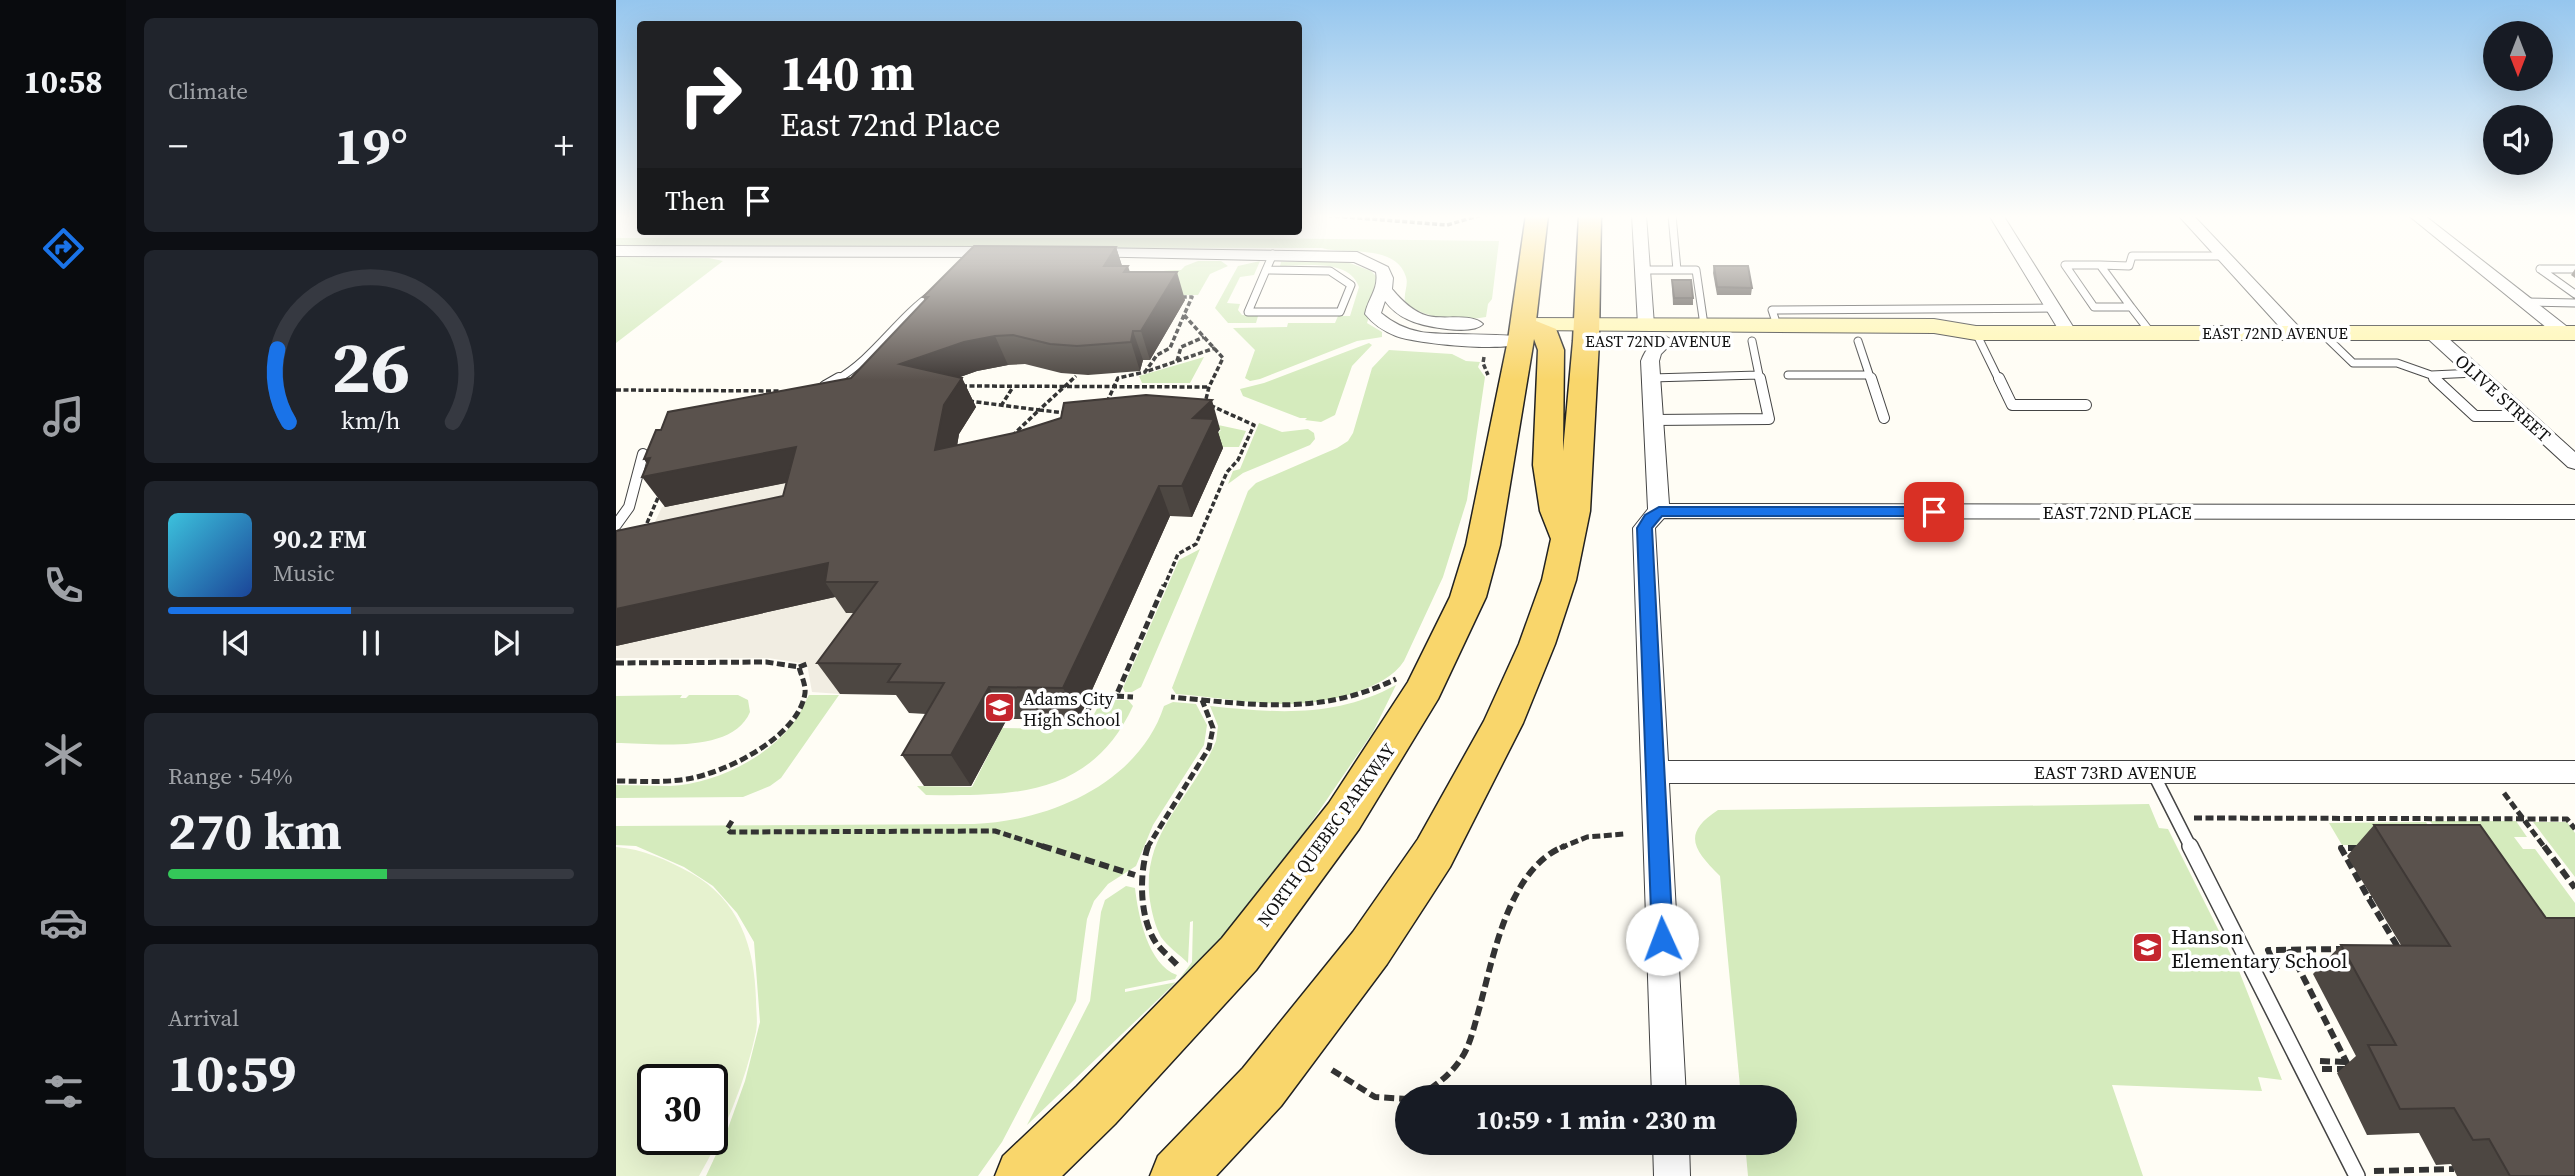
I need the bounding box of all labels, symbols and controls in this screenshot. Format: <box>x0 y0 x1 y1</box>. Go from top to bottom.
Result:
north arrow <box>2483 21 2553 91</box>
map controls <box>2483 21 2553 175</box>
text: 140 m <box>780 39 915 106</box>
icon: right <box>665 49 756 140</box>
text: 10:58 <box>24 60 102 104</box>
text: Climate <box>168 75 248 107</box>
text: East 72nd Place <box>780 103 1001 147</box>
button: sound <box>2483 105 2553 175</box>
text: 19° <box>334 110 408 181</box>
text: − <box>168 120 188 172</box>
text: + <box>554 120 574 172</box>
icon: arrive <box>739 182 777 220</box>
text: Then <box>665 183 725 219</box>
icon: directions <box>39 224 88 273</box>
text: 26 <box>332 318 410 417</box>
street label: EAST 72ND AVENUE <box>2202 322 2348 344</box>
street label: EAST 72ND AVENUE <box>1585 330 1731 352</box>
street label: OLIVE STREET <box>2450 348 2556 448</box>
icon: music <box>39 392 88 441</box>
text: km/h <box>341 403 401 437</box>
pin <box>1904 482 1964 542</box>
icon: arrive <box>1915 493 1953 531</box>
street label: EAST 72ND PLACE <box>2042 500 2192 525</box>
text: 90.2 FM <box>273 521 367 557</box>
text: Music <box>273 557 335 589</box>
icon: phone <box>39 561 88 610</box>
icon: previous <box>217 624 255 662</box>
icon: pause <box>352 624 390 662</box>
icon: next <box>487 624 525 662</box>
place label: Adams City High School <box>1023 686 1120 732</box>
school or university icon: Adams City High School <box>983 691 1017 725</box>
icon: climate <box>39 730 88 779</box>
street label: NORTH QUEBEC PARKWAY <box>1251 738 1401 932</box>
text: Range · 54% <box>168 760 293 792</box>
street label: EAST 73RD AVENUE <box>2034 760 2196 785</box>
text: 270 km <box>168 795 342 866</box>
icon: car <box>39 898 88 947</box>
position arrow <box>1625 902 1699 976</box>
place label: Hanson Elementary School <box>2171 922 2348 975</box>
school or university icon: Hanson Elementary School <box>2131 931 2165 965</box>
text: Arrival <box>168 1002 239 1034</box>
text: 10:59 <box>168 1037 296 1108</box>
speed limit sign: 30 <box>637 1064 728 1155</box>
icon: filters <box>39 1067 88 1116</box>
text: 10:59 · 1 min · 230 m <box>1476 1102 1716 1138</box>

